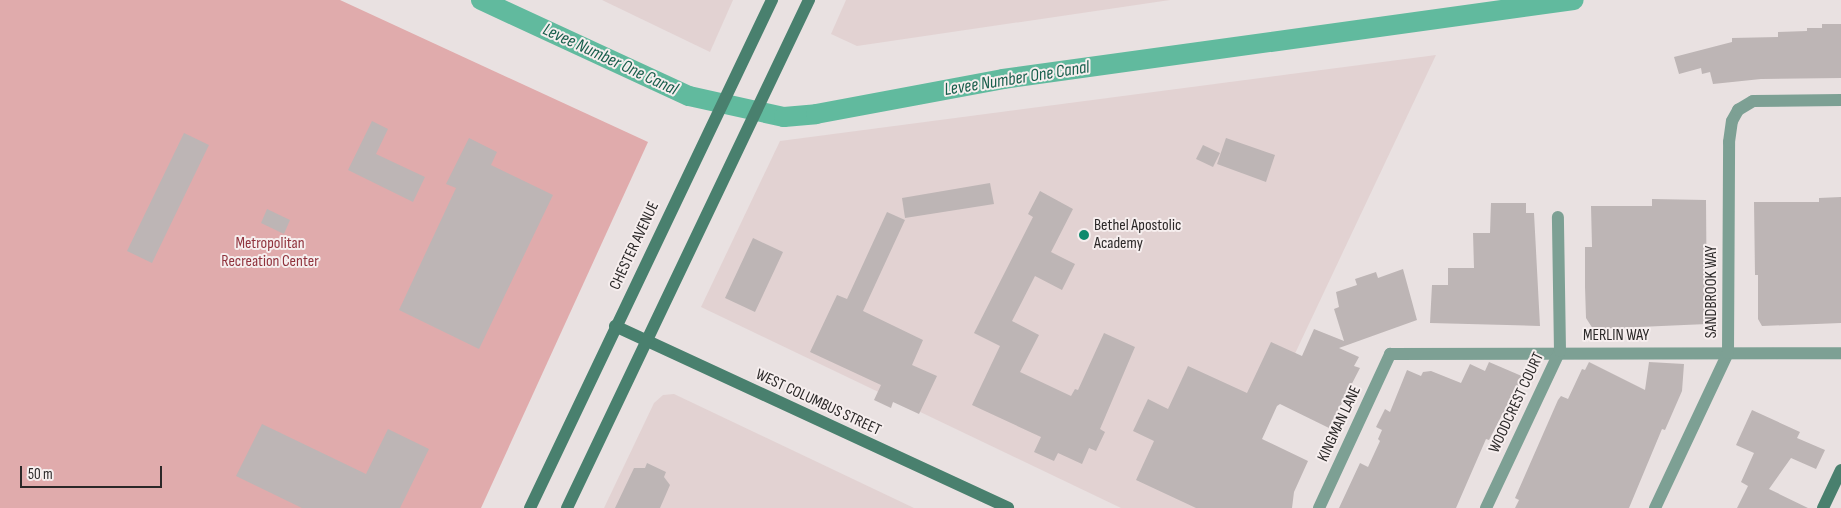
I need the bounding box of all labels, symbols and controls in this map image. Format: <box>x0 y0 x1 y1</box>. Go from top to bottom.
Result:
water label: Levee Number One Canal <box>539 19 681 101</box>
water label: Levee Number One Canal <box>943 57 1091 101</box>
street label: CHESTER AVENUE <box>606 199 664 293</box>
place label: Bethel Apostolic Academy <box>1094 216 1181 254</box>
marker: Bethel Apostolic Academy <box>1078 229 1090 241</box>
park label: Metropolitan Recreation Center <box>221 234 319 272</box>
street label: SANDBROOK WAY <box>1702 246 1722 338</box>
street label: MERLIN WAY <box>1583 326 1649 346</box>
street label: WOODCREST COURT <box>1485 350 1549 456</box>
street label: WEST COLUMBUS STREET <box>752 366 884 440</box>
street label: KINGMAN LANE <box>1314 383 1366 465</box>
scale bar <box>22 456 165 488</box>
text: 50 m <box>28 465 53 484</box>

